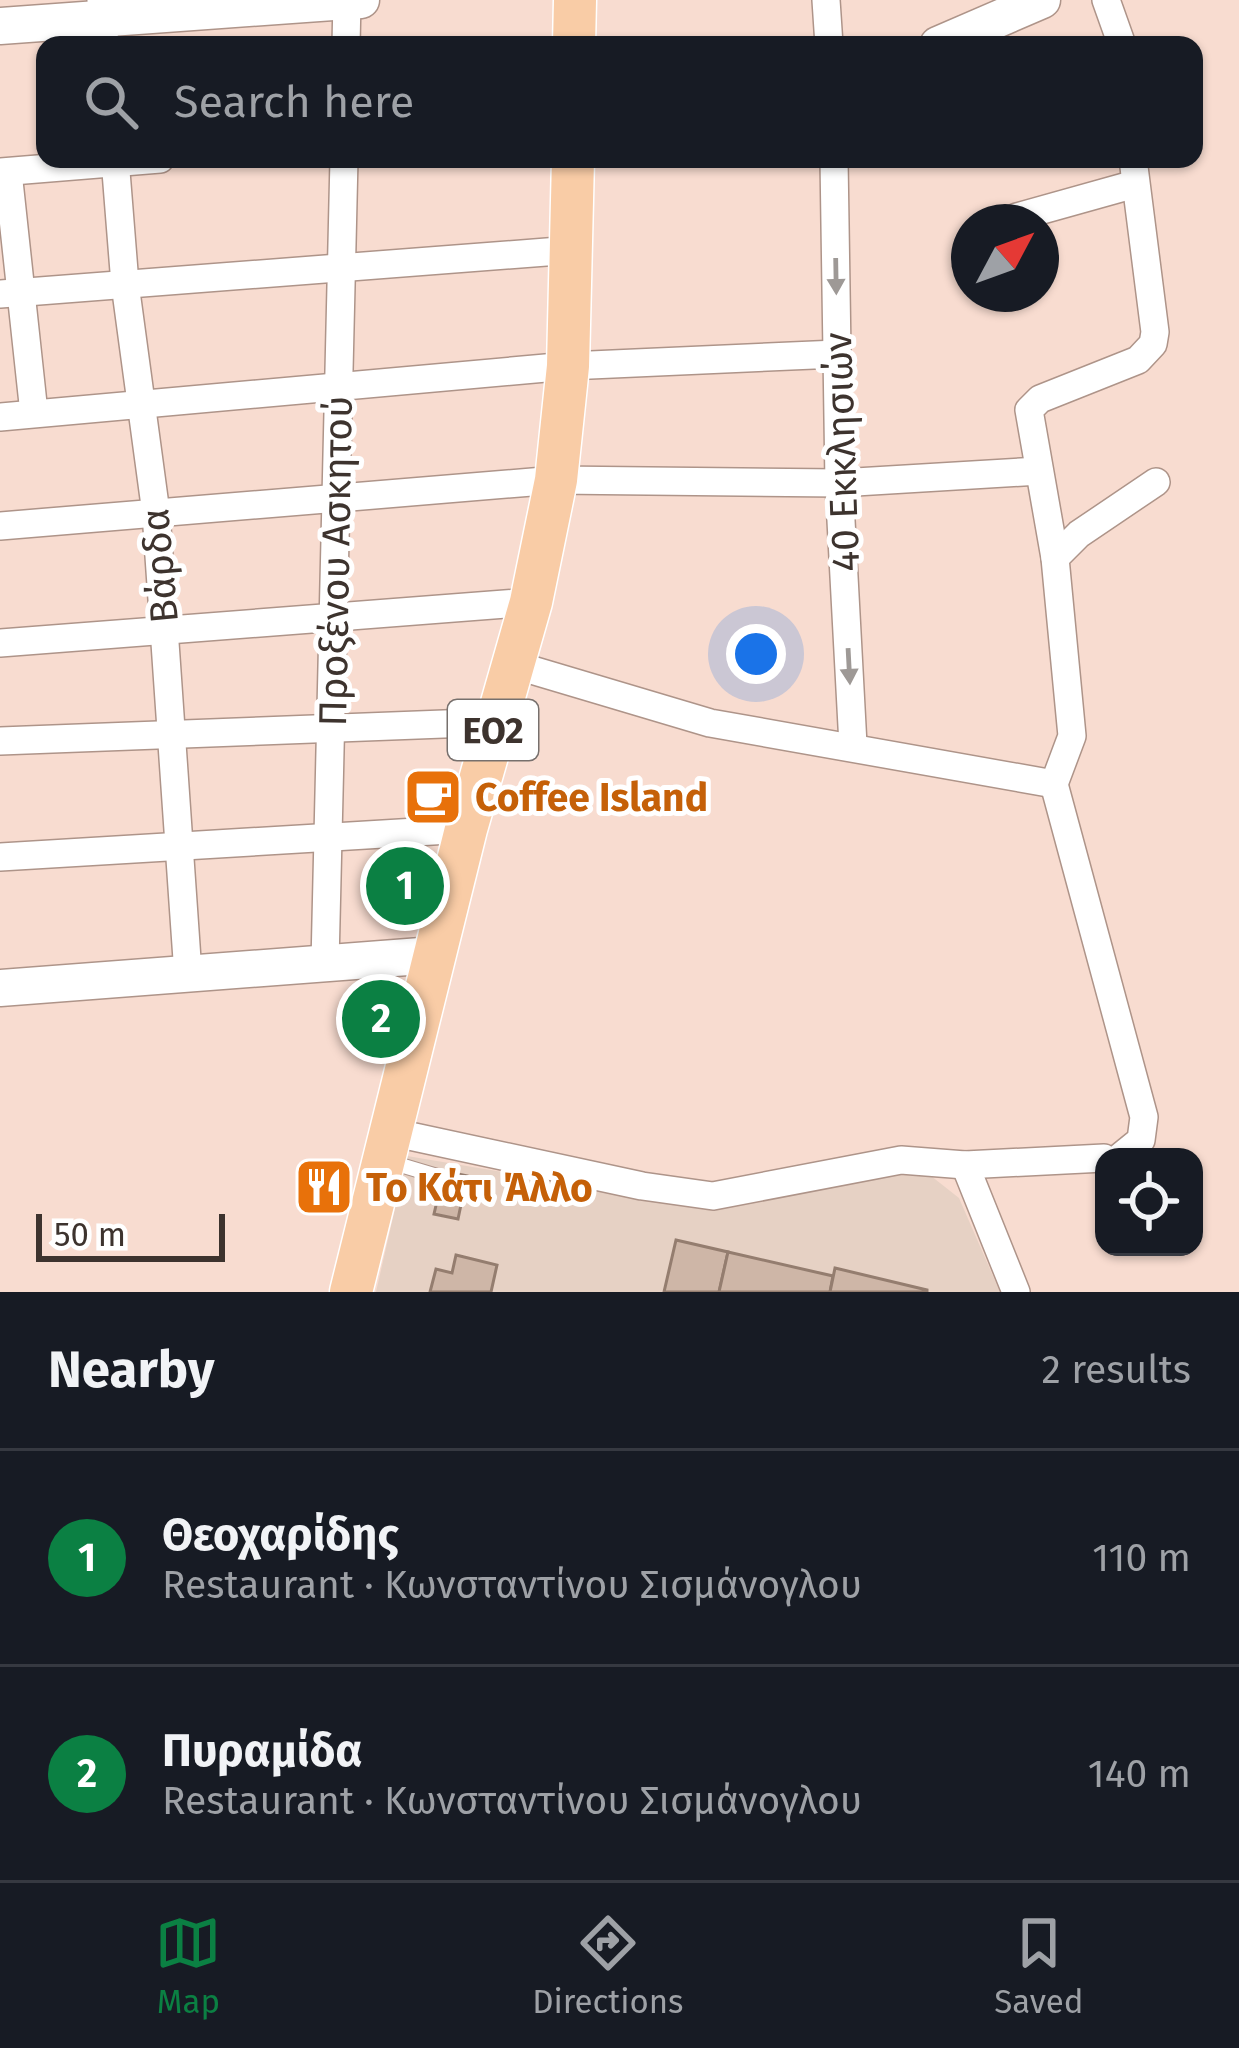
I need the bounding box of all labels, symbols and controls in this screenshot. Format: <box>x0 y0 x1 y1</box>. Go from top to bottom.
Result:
search box <box>36 36 1203 168</box>
icon: search <box>78 69 144 135</box>
text: Search here <box>174 75 414 129</box>
north arrow <box>951 204 1059 312</box>
one-way arrow <box>826 258 845 296</box>
street label: 40 Εκκλησιών <box>815 331 869 572</box>
street label: Προξένου Ασκητού <box>310 395 362 727</box>
street label: Βάρδα <box>132 507 188 625</box>
your location <box>726 624 786 684</box>
one-way arrow <box>840 648 859 686</box>
road number: ΕΟ2 <box>448 700 538 760</box>
cafe icon: Coffee Island <box>402 766 464 828</box>
place label: Coffee Island <box>475 775 708 821</box>
pin: 1 <box>366 841 444 931</box>
pin: 2 <box>342 974 420 1064</box>
map controls <box>1095 1148 1203 1256</box>
button: locate <box>1095 1148 1203 1256</box>
restaurant icon: Το Κάτι Άλλο <box>293 1156 355 1218</box>
place label: Το Κάτι Άλλο <box>366 1165 593 1211</box>
scale bar <box>36 1208 225 1261</box>
text: 50 m <box>54 1215 126 1255</box>
text: Nearby <box>48 1339 214 1401</box>
text: 2 results <box>1042 1347 1191 1393</box>
text: Θεοχαρίδης <box>162 1508 399 1562</box>
text: 1 <box>78 1535 96 1581</box>
text: 110 m <box>1092 1535 1191 1581</box>
text: Restaurant · Κωνσταντίνου Σισμάνογλου <box>162 1562 862 1608</box>
text: Πυραμίδα <box>162 1724 362 1778</box>
text: 2 <box>77 1751 97 1797</box>
text: 140 m <box>1088 1751 1191 1797</box>
text: Restaurant · Κωνσταντίνου Σισμάνογλου <box>162 1778 862 1824</box>
tab: Map <box>155 1910 221 2022</box>
tab: Directions <box>532 1910 684 2022</box>
tab: Saved <box>994 1910 1084 2022</box>

